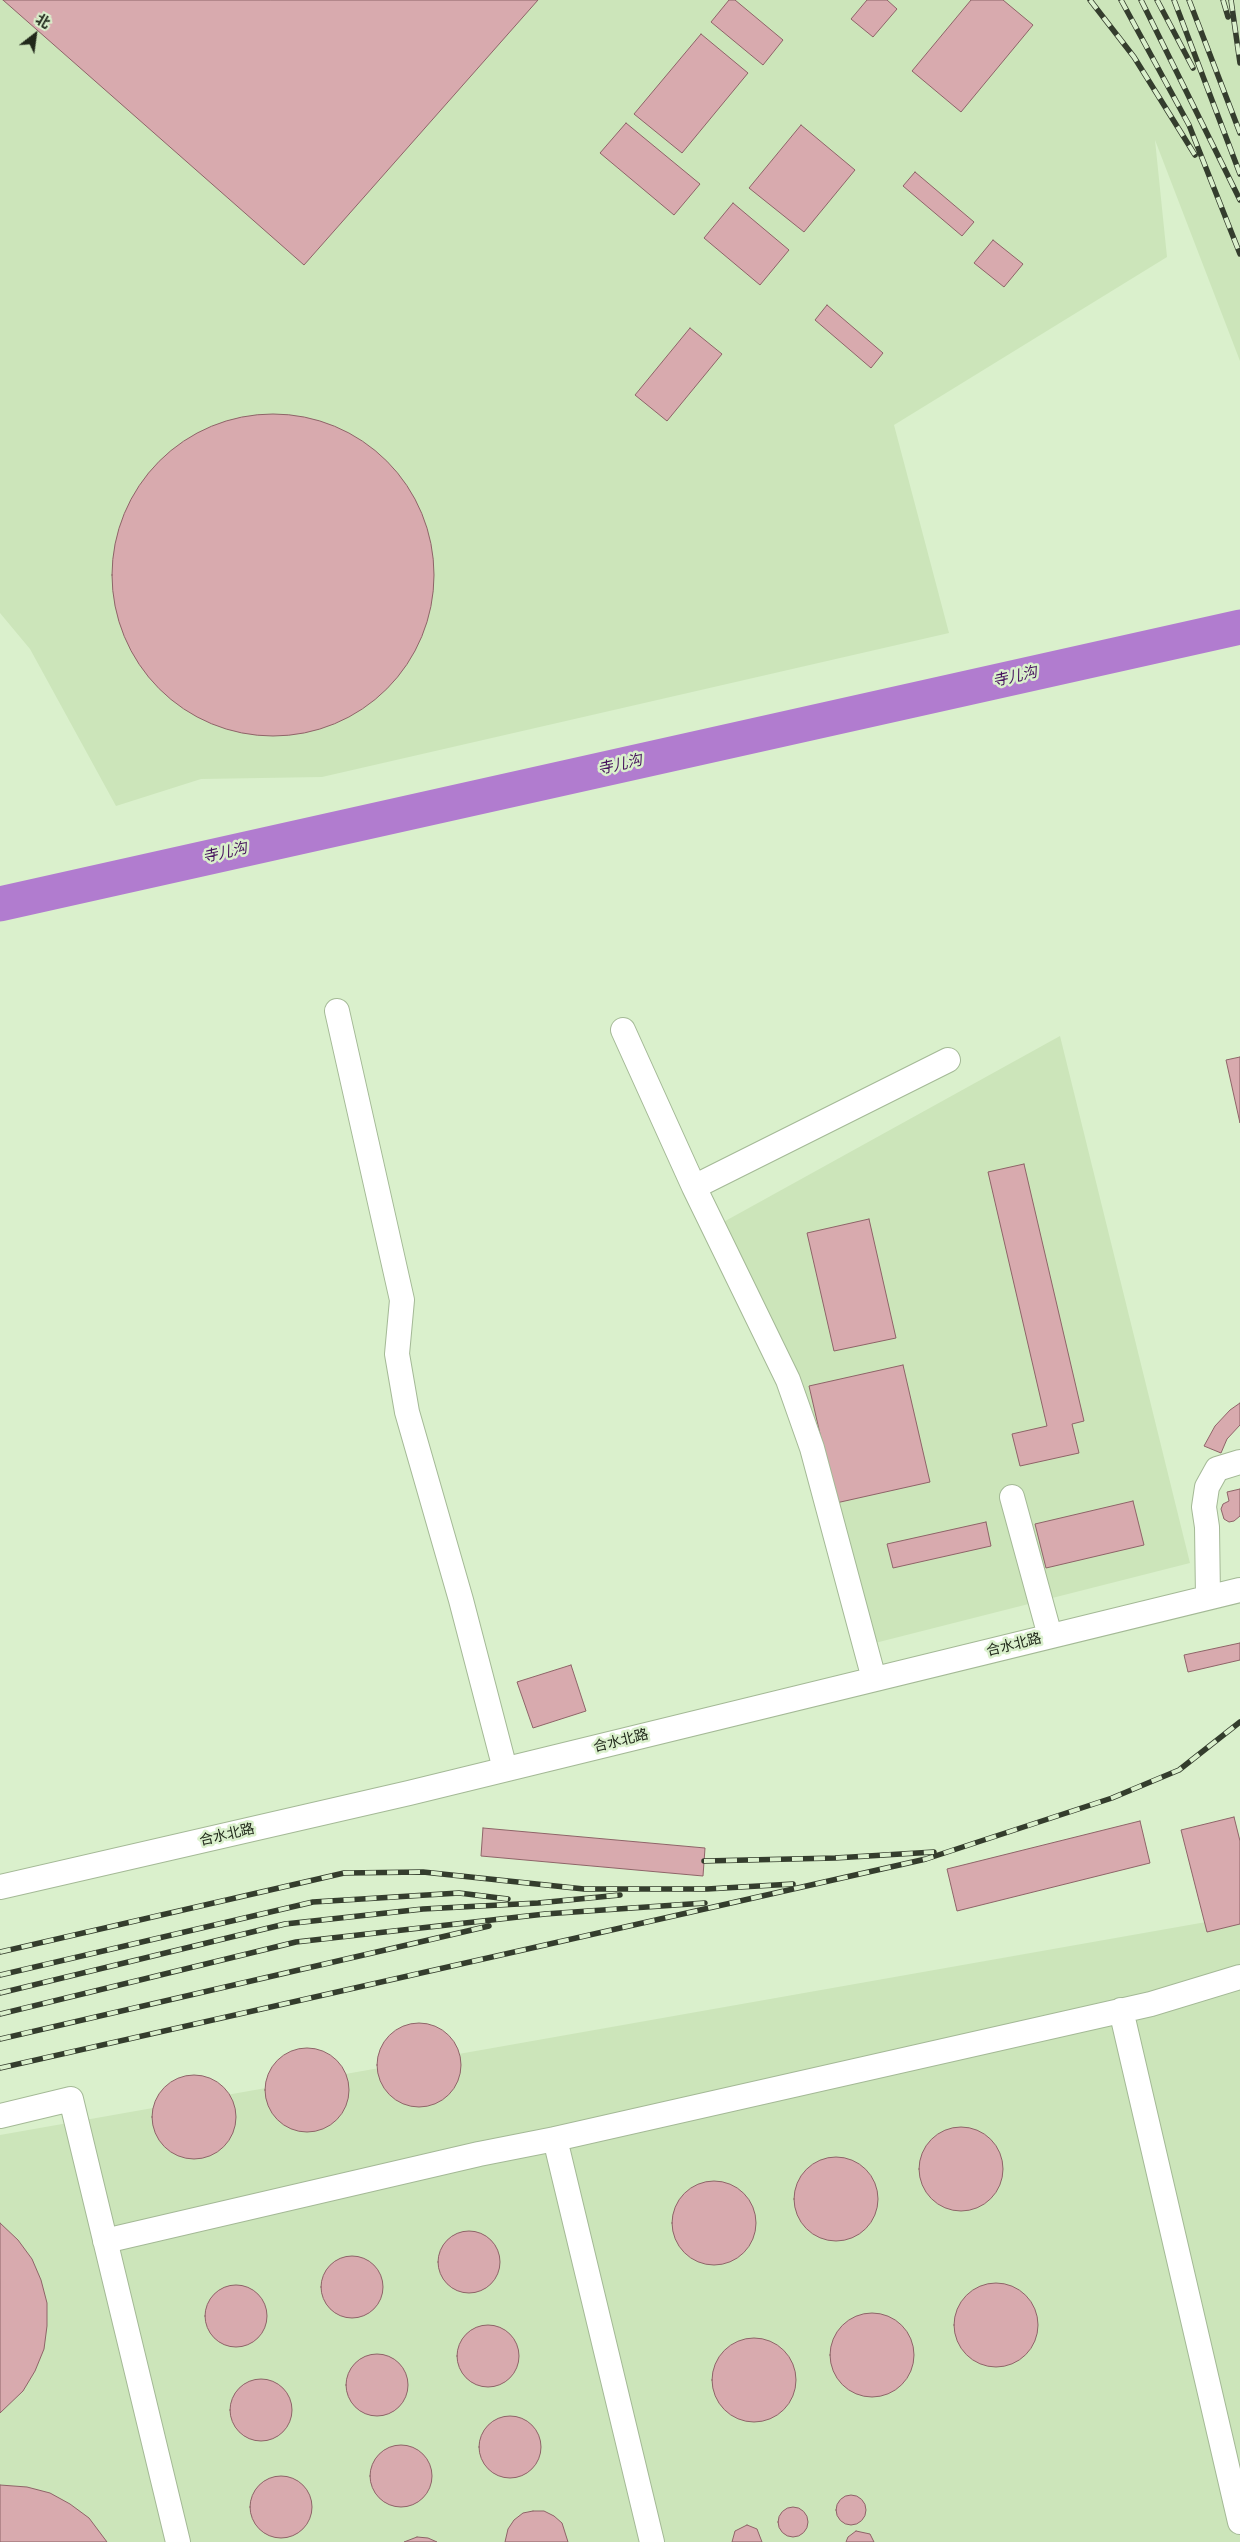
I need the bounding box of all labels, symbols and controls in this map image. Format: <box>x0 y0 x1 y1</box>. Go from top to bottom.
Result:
north arrow <box>10 10 60 60</box>
text: 北 <box>32 11 53 32</box>
water label: 寺儿沟 <box>991 663 1039 691</box>
water label: 寺儿沟 <box>596 751 644 779</box>
water label: 寺儿沟 <box>201 839 249 867</box>
street label: 合水北路 <box>985 1630 1043 1660</box>
street label: 合水北路 <box>592 1726 650 1756</box>
street label: 合水北路 <box>198 1821 256 1849</box>

